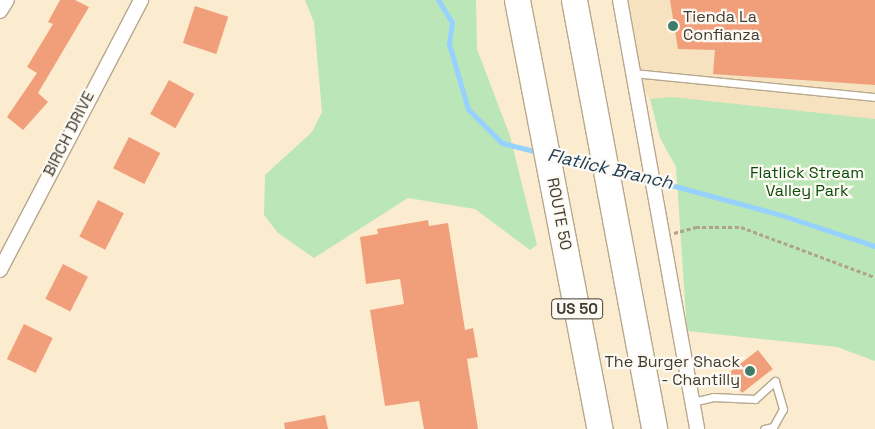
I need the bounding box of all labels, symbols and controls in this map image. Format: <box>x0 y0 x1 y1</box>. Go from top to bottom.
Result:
place label: Tienda La Confianza <box>683 7 760 45</box>
marker: Tienda La Confianza <box>667 20 679 32</box>
street label: BIRCH DRIVE <box>39 88 99 180</box>
water label: Flatlick Branch <box>545 144 675 194</box>
park label: Flatlick Stream Valley Park <box>750 163 864 201</box>
street label: ROUTE 50 <box>543 176 575 252</box>
road number: US 50 <box>551 296 603 322</box>
place label: The Burger Shack - Chantilly <box>604 352 740 390</box>
marker: The Burger Shack - Chantilly <box>744 365 756 377</box>

